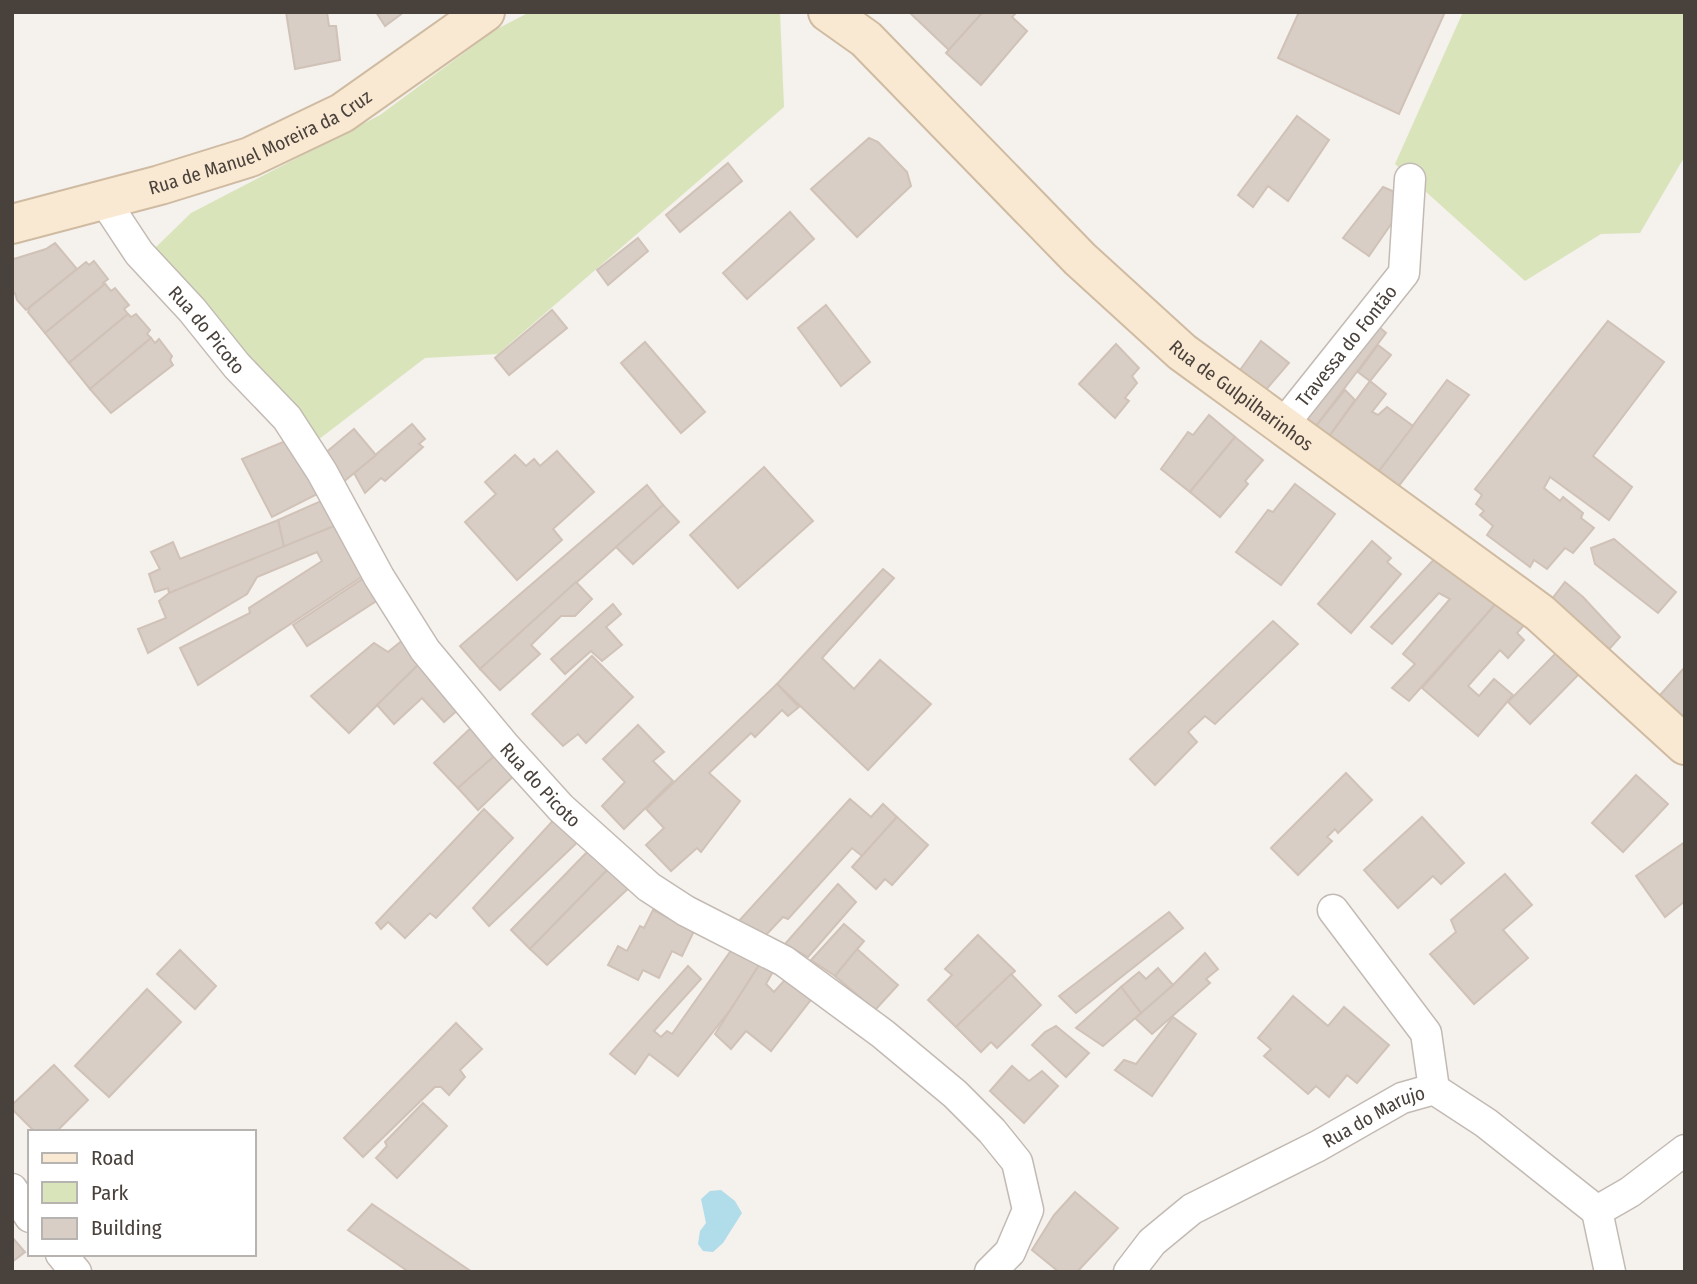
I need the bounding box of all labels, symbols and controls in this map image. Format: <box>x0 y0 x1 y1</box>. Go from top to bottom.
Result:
street label: Rua de Manuel Moreira da Cruz <box>146 85 376 200</box>
street label: Rua do Picoto <box>164 281 249 379</box>
street label: Travessa do Fontão <box>1291 281 1402 411</box>
street label: Rua de Gulpilharinhos <box>1164 335 1318 456</box>
street label: Rua do Picoto <box>495 738 585 832</box>
street label: Rua do Marujo <box>1319 1081 1428 1153</box>
legend <box>28 1130 256 1256</box>
text: Road <box>91 1145 135 1171</box>
text: Park <box>91 1180 129 1206</box>
text: Building <box>91 1215 162 1241</box>

